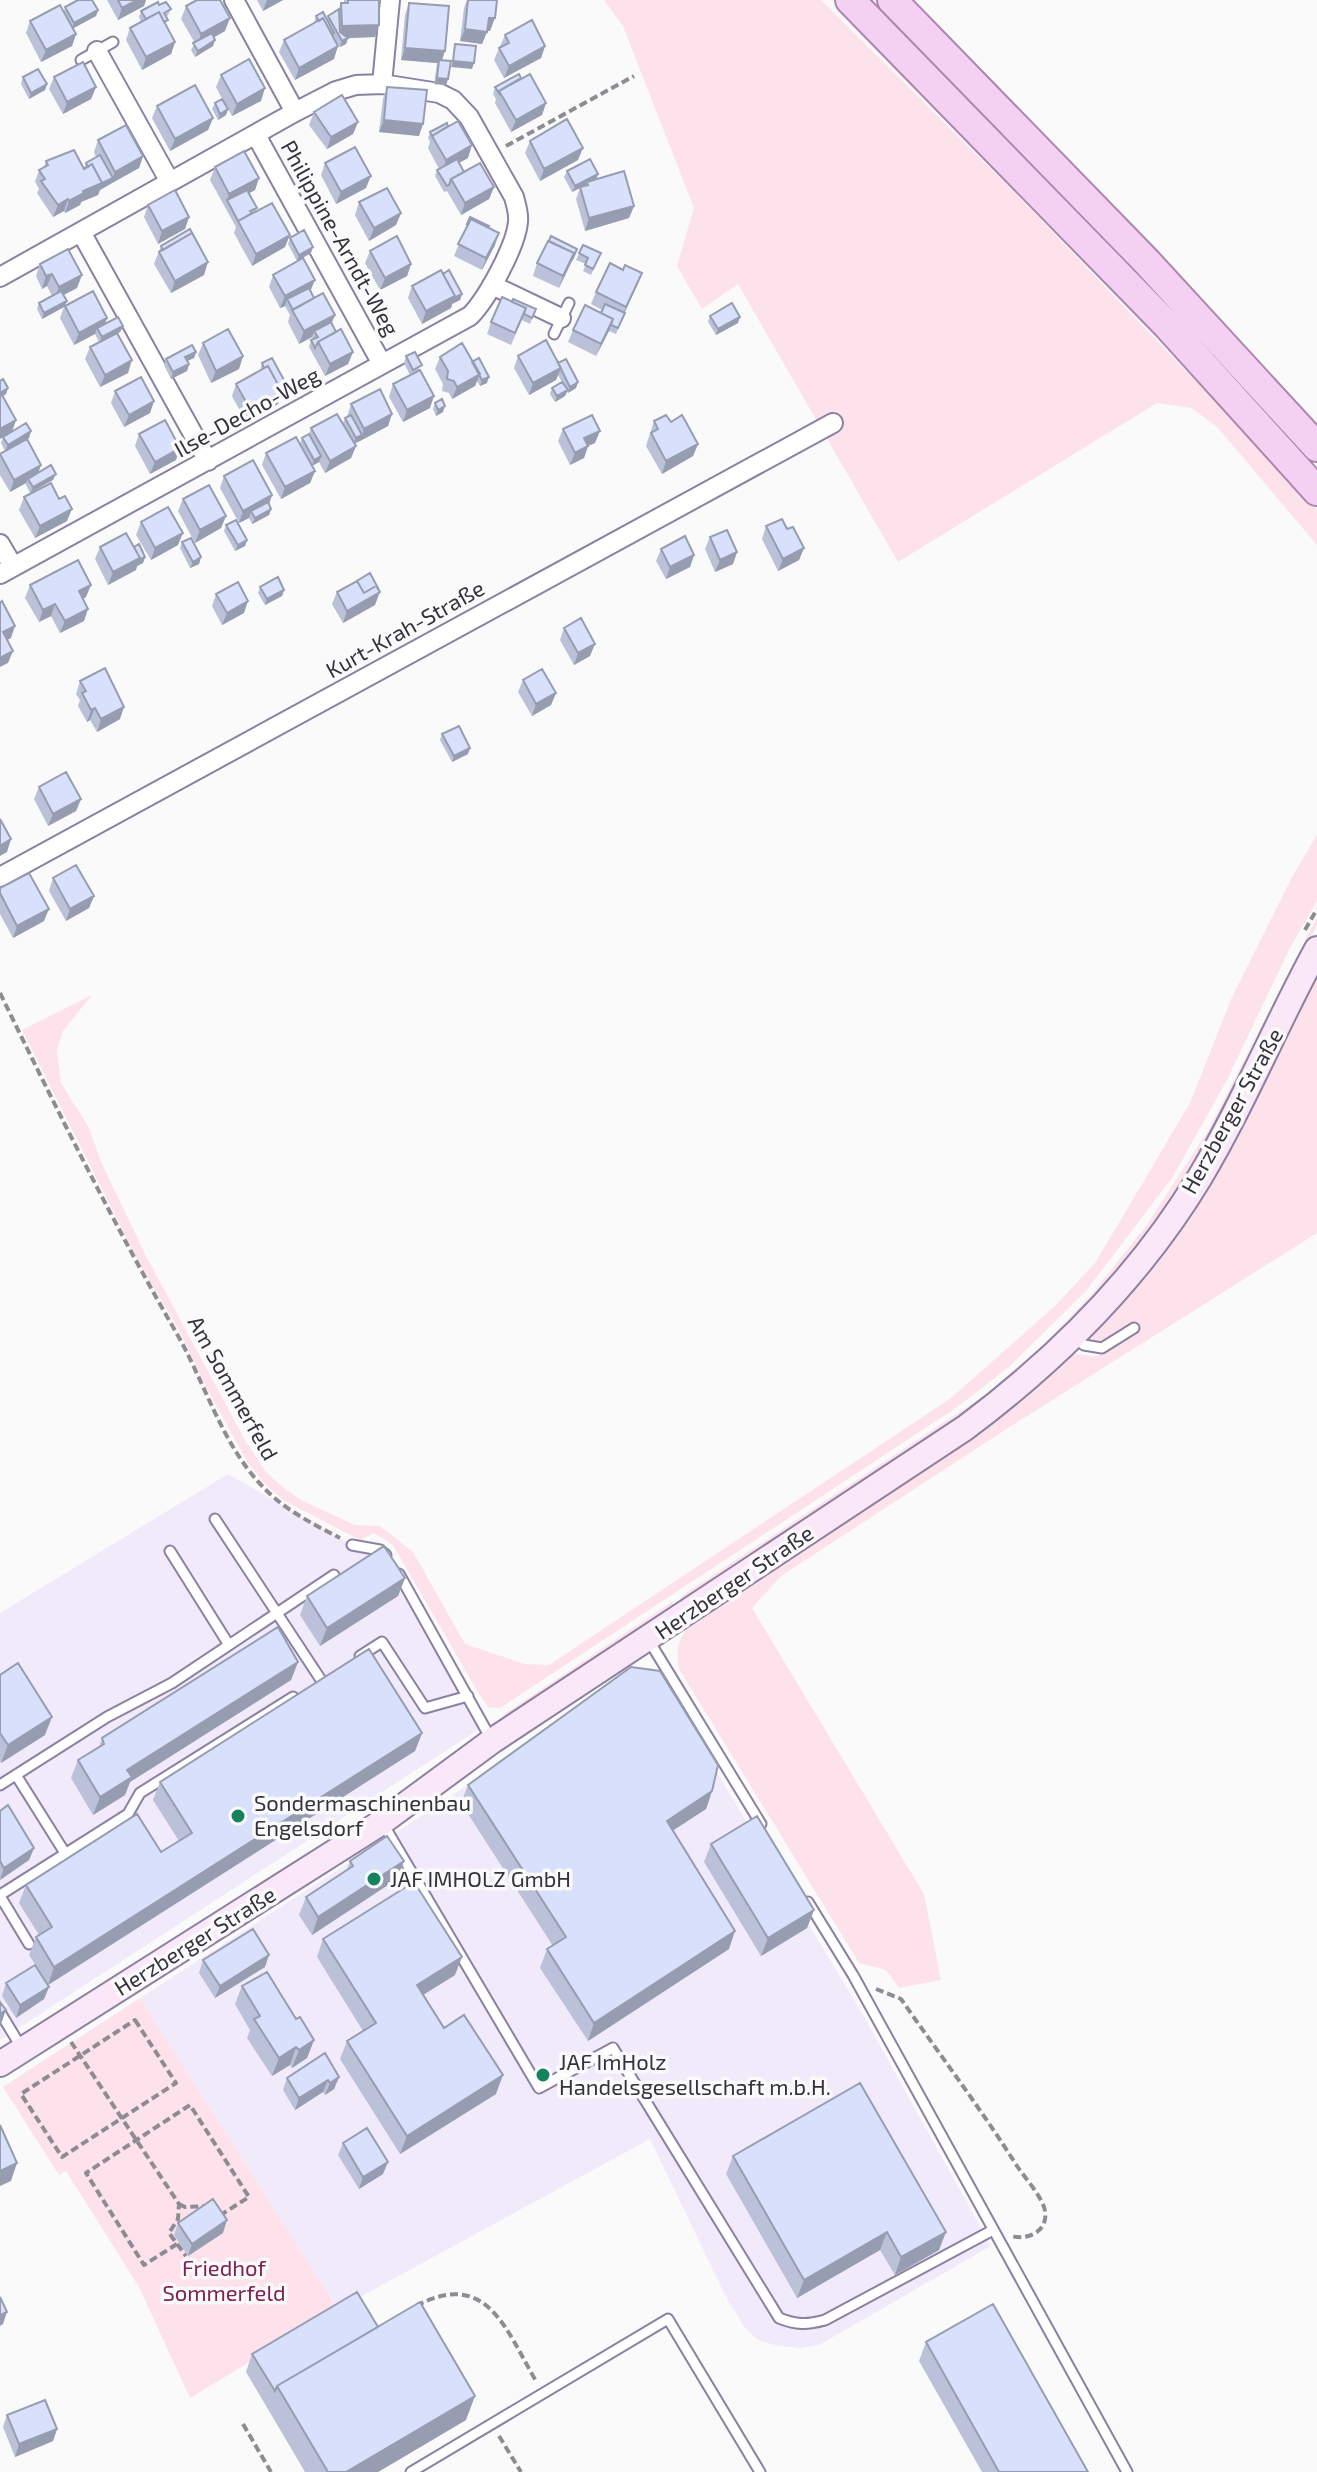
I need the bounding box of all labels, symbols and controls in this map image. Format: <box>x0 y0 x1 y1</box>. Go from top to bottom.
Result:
street label: Philippine-Arndt-Weg <box>276 135 405 340</box>
street label: Ilse-Decho-Weg <box>169 361 324 462</box>
street label: Kurt-Krah-Straße <box>321 574 488 682</box>
street label: Herzberger Straße <box>1175 1023 1287 1198</box>
street label: Am Sommerfeld <box>183 1311 284 1464</box>
street label: Herzberger Straße <box>649 1519 817 1644</box>
place label: Sondermaschinenbau Engelsdorf <box>254 1789 471 1840</box>
marker: Sondermaschinenbau Engelsdorf <box>229 1807 247 1825</box>
place label: JAF IMHOLZ GmbH <box>390 1865 571 1891</box>
marker: JAF IMHOLZ GmbH <box>365 1870 383 1888</box>
street label: Herzberger Straße <box>109 1880 280 2000</box>
place label: JAF ImHolz Handelsgesellschaft m.b.H. <box>559 2048 831 2099</box>
marker: JAF ImHolz Handelsgesellschaft m.b.H. <box>534 2066 552 2084</box>
park label: Friedhof Sommerfeld <box>162 2254 286 2305</box>

